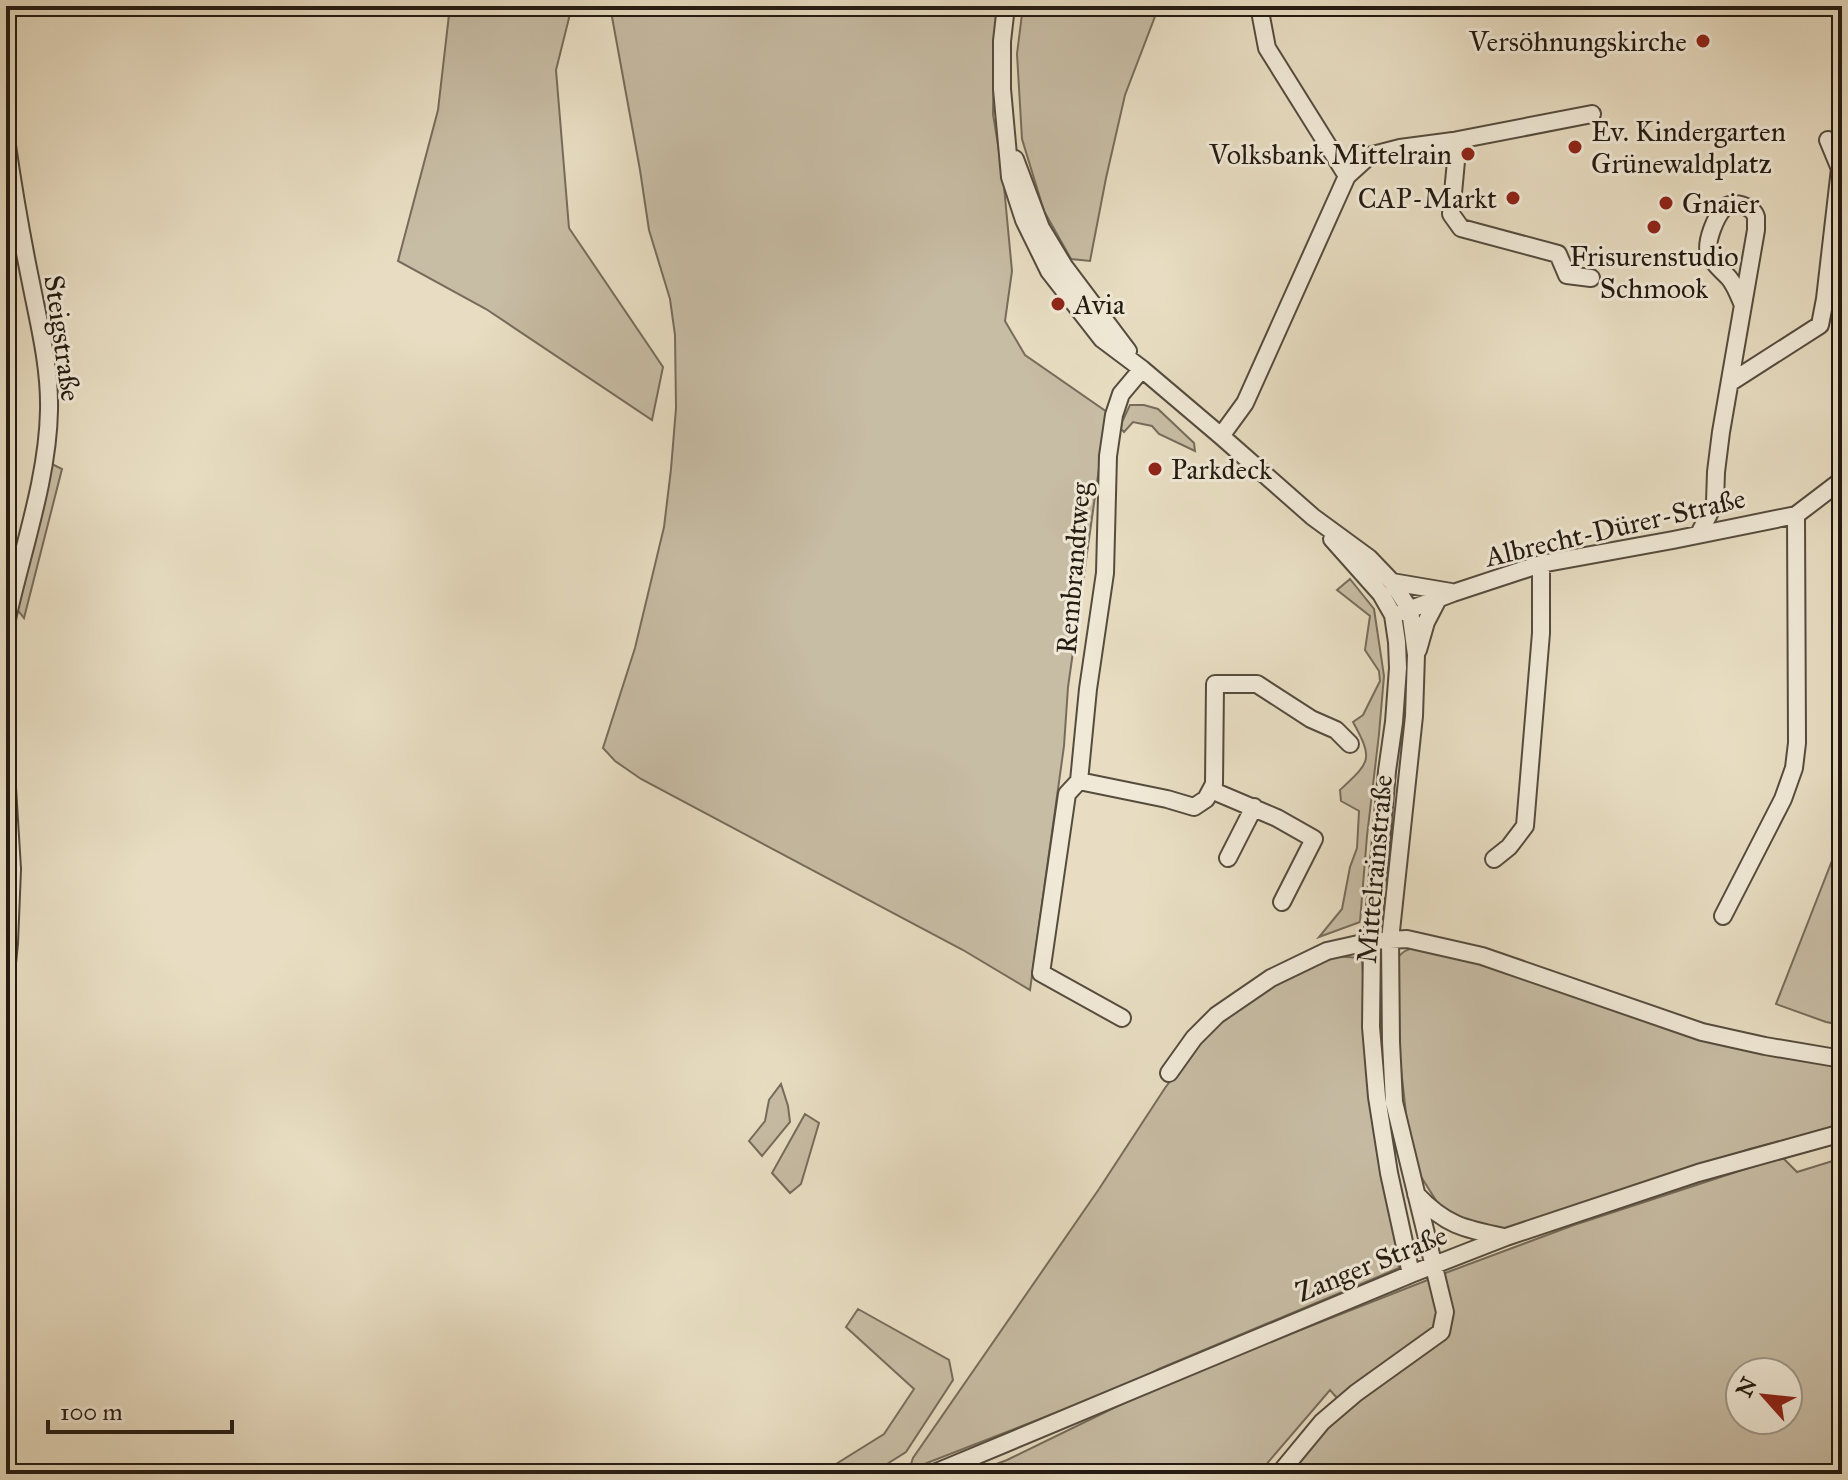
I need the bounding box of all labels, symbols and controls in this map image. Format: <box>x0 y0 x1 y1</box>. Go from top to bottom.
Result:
place label: Versöhnungskirche <box>1468 24 1687 59</box>
marker: Versöhnungskirche <box>1694 32 1712 50</box>
place label: Ev. Kindergarten Grünewaldplatz <box>1591 114 1786 181</box>
place label: Volksbank Mittelrain <box>1208 137 1452 172</box>
marker: Ev. Kindergarten Grünewaldplatz <box>1566 138 1584 156</box>
marker: Volksbank Mittelrain <box>1459 145 1477 163</box>
place label: CAP-Markt <box>1358 181 1497 216</box>
place label: Gnaier <box>1682 186 1760 221</box>
marker: CAP-Markt <box>1504 189 1522 207</box>
marker: Gnaier <box>1657 194 1675 212</box>
marker: Frisurenstudio Schmook <box>1645 218 1663 236</box>
place label: Frisurenstudio Schmook <box>1569 239 1739 306</box>
street label: Steigstraße <box>36 273 89 403</box>
place label: Avia <box>1073 287 1125 322</box>
marker: Avia <box>1049 295 1067 313</box>
place label: Parkdeck <box>1171 452 1272 487</box>
marker: Parkdeck <box>1146 460 1164 478</box>
street label: Rembrandtweg <box>1049 480 1099 655</box>
street label: Albrecht-Dürer-Straße <box>1481 481 1749 575</box>
street label: Mittelrainstraße <box>1349 773 1400 965</box>
street label: Zanger Straße <box>1290 1217 1452 1310</box>
north arrow <box>1724 1356 1804 1436</box>
text: N <box>1730 1372 1763 1402</box>
scale bar <box>48 1384 232 1434</box>
text: 100 m <box>60 1397 123 1427</box>

